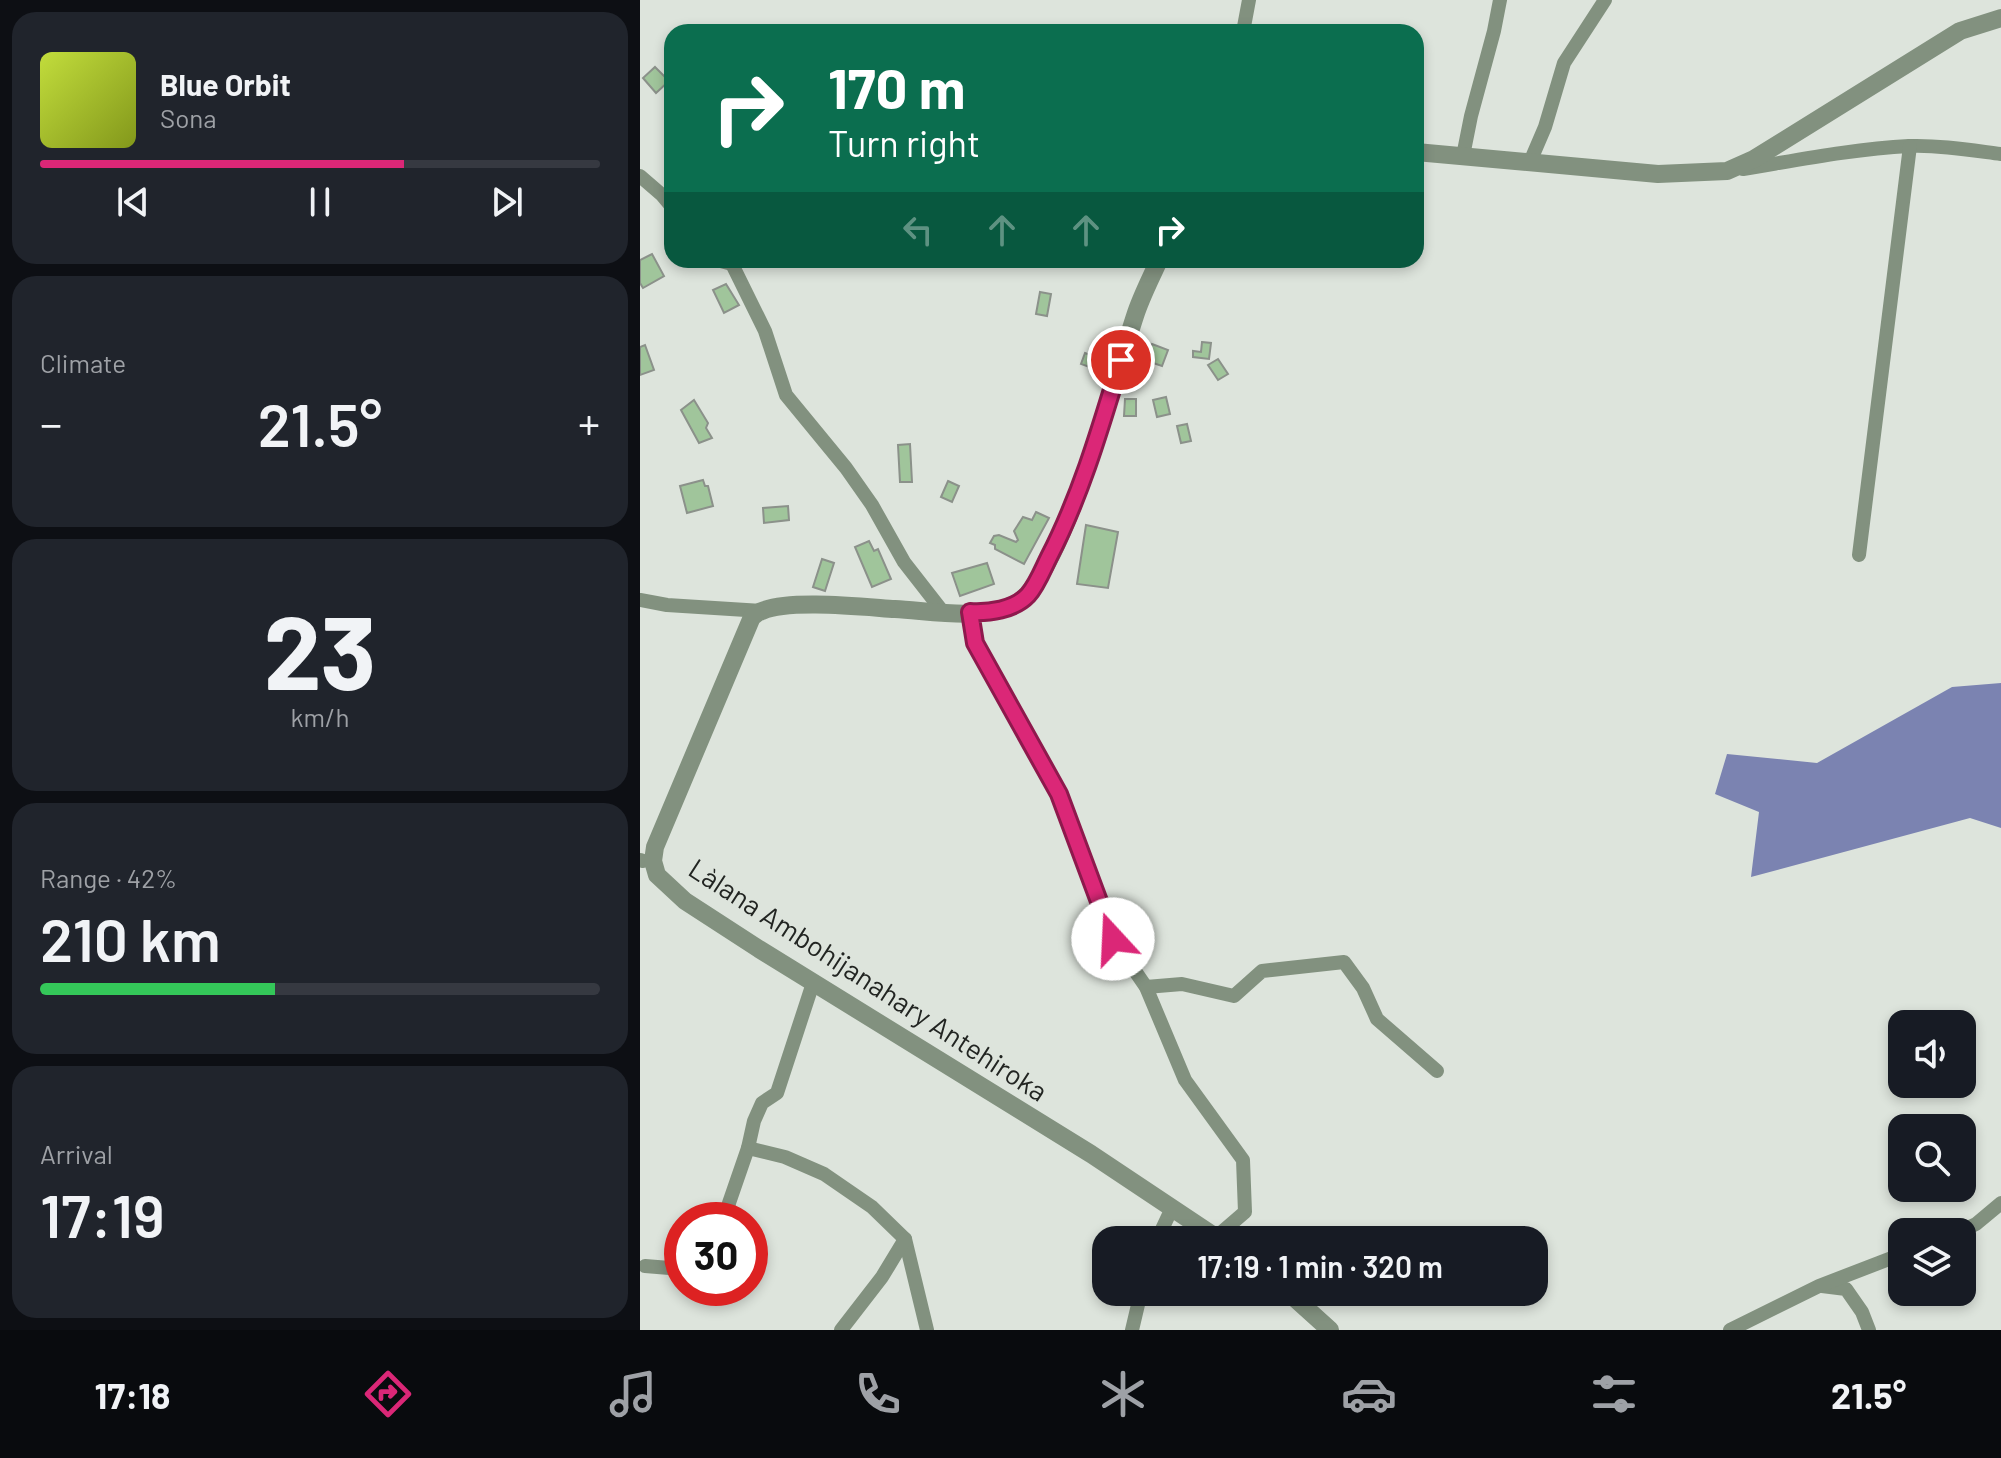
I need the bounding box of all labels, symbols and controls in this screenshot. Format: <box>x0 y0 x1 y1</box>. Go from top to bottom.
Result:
text: 170 m <box>828 53 965 120</box>
icon: right <box>696 56 800 160</box>
text: Blue Orbit <box>160 66 291 102</box>
text: Sona <box>160 102 217 133</box>
text: Turn right <box>828 121 980 164</box>
icon: previous <box>111 180 155 224</box>
icon: pause <box>298 180 342 224</box>
icon: next <box>485 180 529 224</box>
icon: left <box>896 208 940 252</box>
icon: ahead <box>980 208 1024 252</box>
icon: ahead <box>1064 208 1108 252</box>
icon: right <box>1148 208 1192 252</box>
pin <box>1087 326 1155 394</box>
icon: arrive <box>1099 338 1143 382</box>
text: Climate <box>40 347 126 378</box>
text: 21.5° <box>258 387 382 459</box>
text: − <box>40 396 62 449</box>
text: + <box>578 396 600 449</box>
text: 23 <box>264 586 376 711</box>
text: km/h <box>291 701 349 732</box>
street label: Làlana Ambohijanahary Antehiroka <box>683 850 1054 1108</box>
text: Range · 42% <box>40 862 177 893</box>
position arrow <box>1071 897 1155 981</box>
text: 210 km <box>40 902 221 974</box>
map controls <box>1888 1010 1976 1306</box>
button: sound <box>1888 1010 1976 1098</box>
button: search <box>1888 1114 1976 1202</box>
text: Arrival <box>40 1138 113 1169</box>
text: 17:19 <box>40 1178 165 1250</box>
speed limit sign: 30 <box>664 1202 768 1306</box>
button: layers <box>1888 1218 1976 1306</box>
text: 17:19 · 1 min · 320 m <box>1197 1248 1443 1284</box>
icon: directions <box>360 1366 416 1422</box>
icon: music <box>605 1366 661 1422</box>
icon: phone <box>850 1366 906 1422</box>
icon: climate <box>1095 1366 1151 1422</box>
icon: car <box>1341 1366 1397 1422</box>
icon: filters <box>1586 1366 1642 1422</box>
text: 17:18 <box>95 1373 171 1416</box>
text: 21.5° <box>1831 1373 1906 1416</box>

